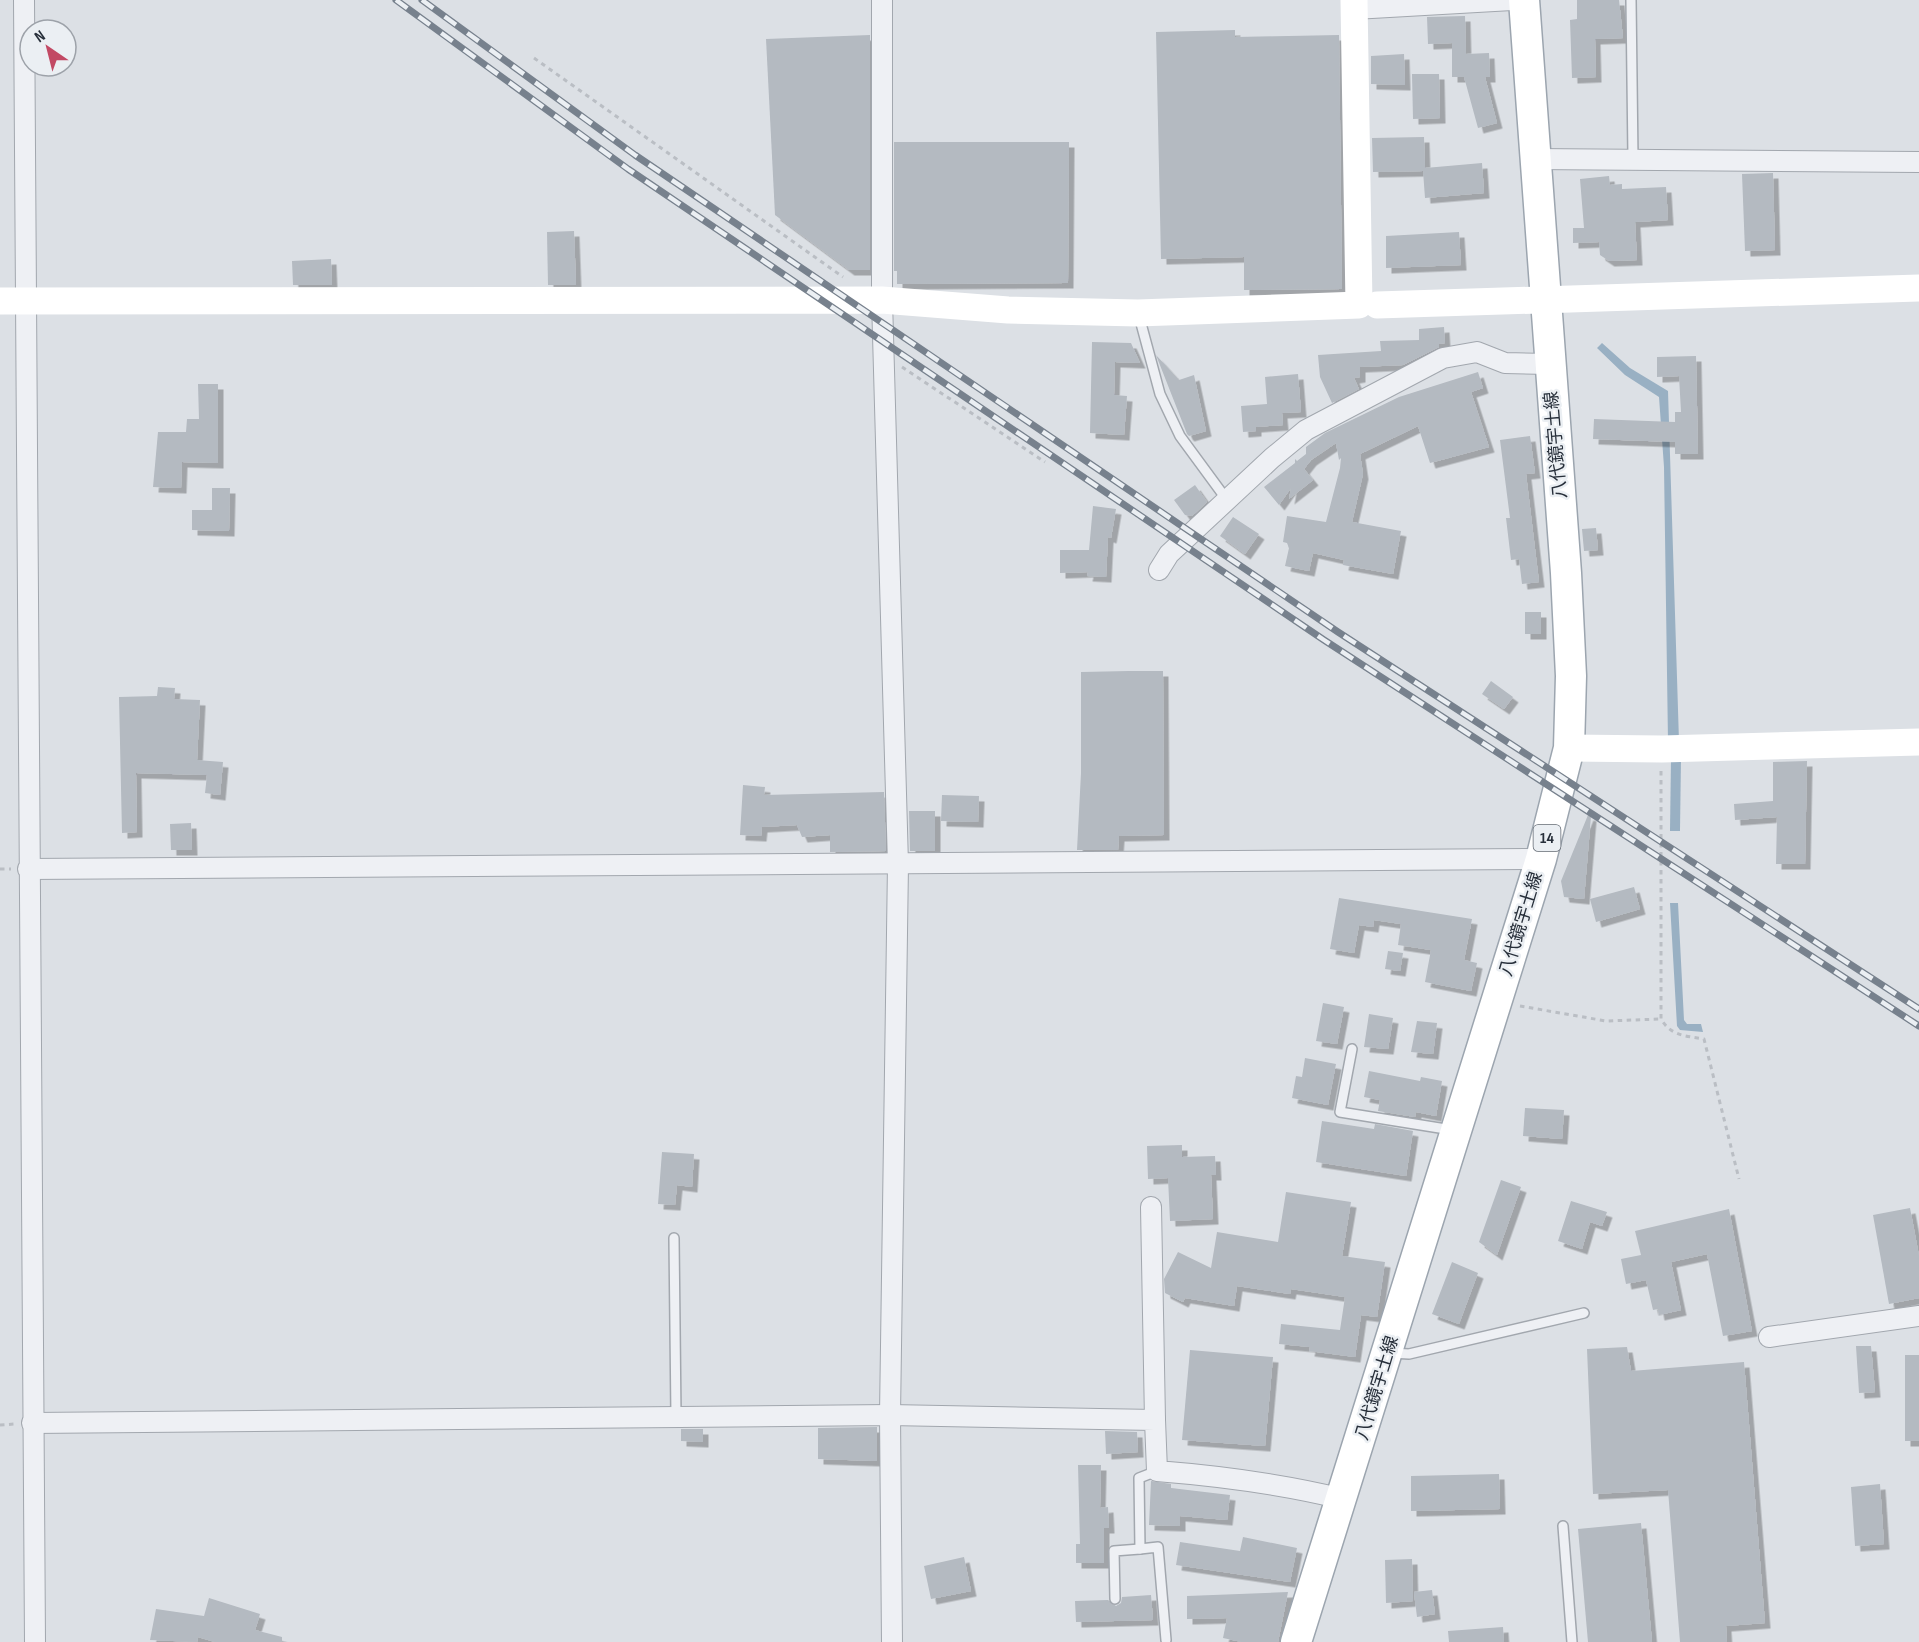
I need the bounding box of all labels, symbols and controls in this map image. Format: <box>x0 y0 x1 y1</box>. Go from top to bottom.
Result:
north arrow <box>18 18 78 78</box>
text: N <box>31 27 49 47</box>
street label: 八代鏡宇土線 <box>1541 390 1571 500</box>
road number: 14 <box>1534 825 1560 851</box>
street label: 八代鏡宇土線 <box>1495 869 1547 979</box>
street label: 八代鏡宇土線 <box>1351 1333 1403 1443</box>

